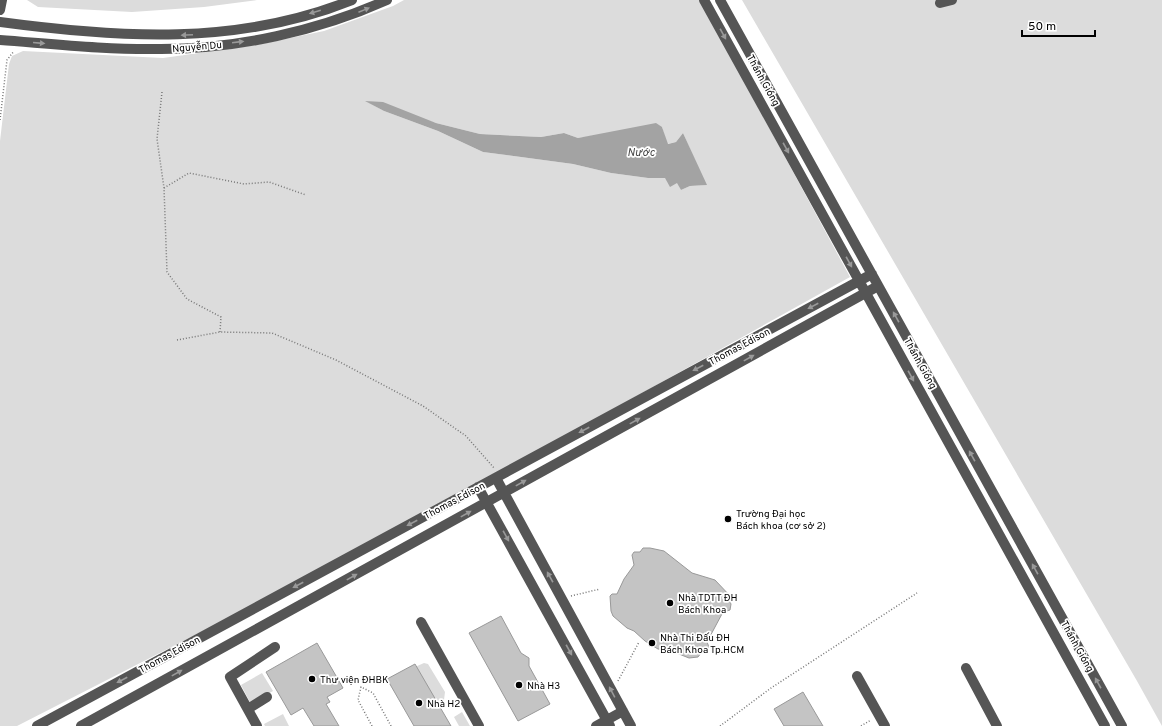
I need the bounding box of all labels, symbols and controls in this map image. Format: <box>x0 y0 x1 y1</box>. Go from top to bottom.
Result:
one-way arrow <box>358 6 370 12</box>
one-way arrow <box>309 9 321 15</box>
scale bar <box>1022 12 1095 38</box>
text: 50 m <box>1028 19 1056 35</box>
one-way arrow <box>719 28 726 40</box>
one-way arrow <box>181 31 193 38</box>
one-way arrow <box>33 39 45 46</box>
street label: Nguyễn Du <box>172 39 223 56</box>
one-way arrow <box>232 39 244 45</box>
street label: Thánh Gióng <box>743 53 782 109</box>
one-way arrow <box>782 142 789 154</box>
water label: Nước <box>627 146 655 160</box>
one-way arrow <box>845 256 852 268</box>
one-way arrow <box>807 303 819 309</box>
one-way arrow <box>892 311 899 323</box>
street label: Thomas Edison <box>707 326 773 369</box>
street label: Thánh Gióng <box>900 336 939 392</box>
one-way arrow <box>743 354 755 361</box>
one-way arrow <box>693 365 704 371</box>
one-way arrow <box>908 370 915 381</box>
one-way arrow <box>629 417 641 424</box>
one-way arrow <box>578 426 590 433</box>
one-way arrow <box>969 450 976 461</box>
street label: Thomas Edison <box>422 480 488 523</box>
one-way arrow <box>515 480 527 487</box>
place label: Trường Đại học Bách khoa (cơ sở 2) <box>736 508 826 533</box>
one-way arrow <box>460 511 472 517</box>
marker: Trường Đại học Bách khoa (cơ sở 2) <box>723 514 733 524</box>
one-way arrow <box>406 519 418 526</box>
one-way arrow <box>503 531 509 542</box>
one-way arrow <box>1032 563 1039 575</box>
one-way arrow <box>547 572 553 583</box>
one-way arrow <box>346 573 358 580</box>
one-way arrow <box>292 581 304 588</box>
place label: Nhà TDTT ĐH Bách Khoa <box>678 592 738 617</box>
marker: Nhà TDTT ĐH Bách Khoa <box>665 598 675 608</box>
street label: Thánh Gióng <box>1057 619 1096 675</box>
place label: Nhà Thi Đấu ĐH Bách Khoa Tp.HCM <box>660 632 744 657</box>
street label: Thomas Edison <box>137 634 203 677</box>
marker: Nhà Thi Đấu ĐH Bách Khoa Tp.HCM <box>647 638 657 648</box>
one-way arrow <box>565 645 572 656</box>
one-way arrow <box>171 670 183 677</box>
marker: Thư viện ĐHBK <box>307 674 317 684</box>
place label: Thư viện ĐHBK <box>320 674 389 687</box>
one-way arrow <box>116 677 128 683</box>
one-way arrow <box>1095 677 1102 689</box>
marker: Nhà H3 <box>514 680 524 690</box>
place label: Nhà H3 <box>527 680 560 693</box>
one-way arrow <box>609 686 615 698</box>
marker: Nhà H2 <box>414 698 424 708</box>
place label: Nhà H2 <box>427 698 460 711</box>

